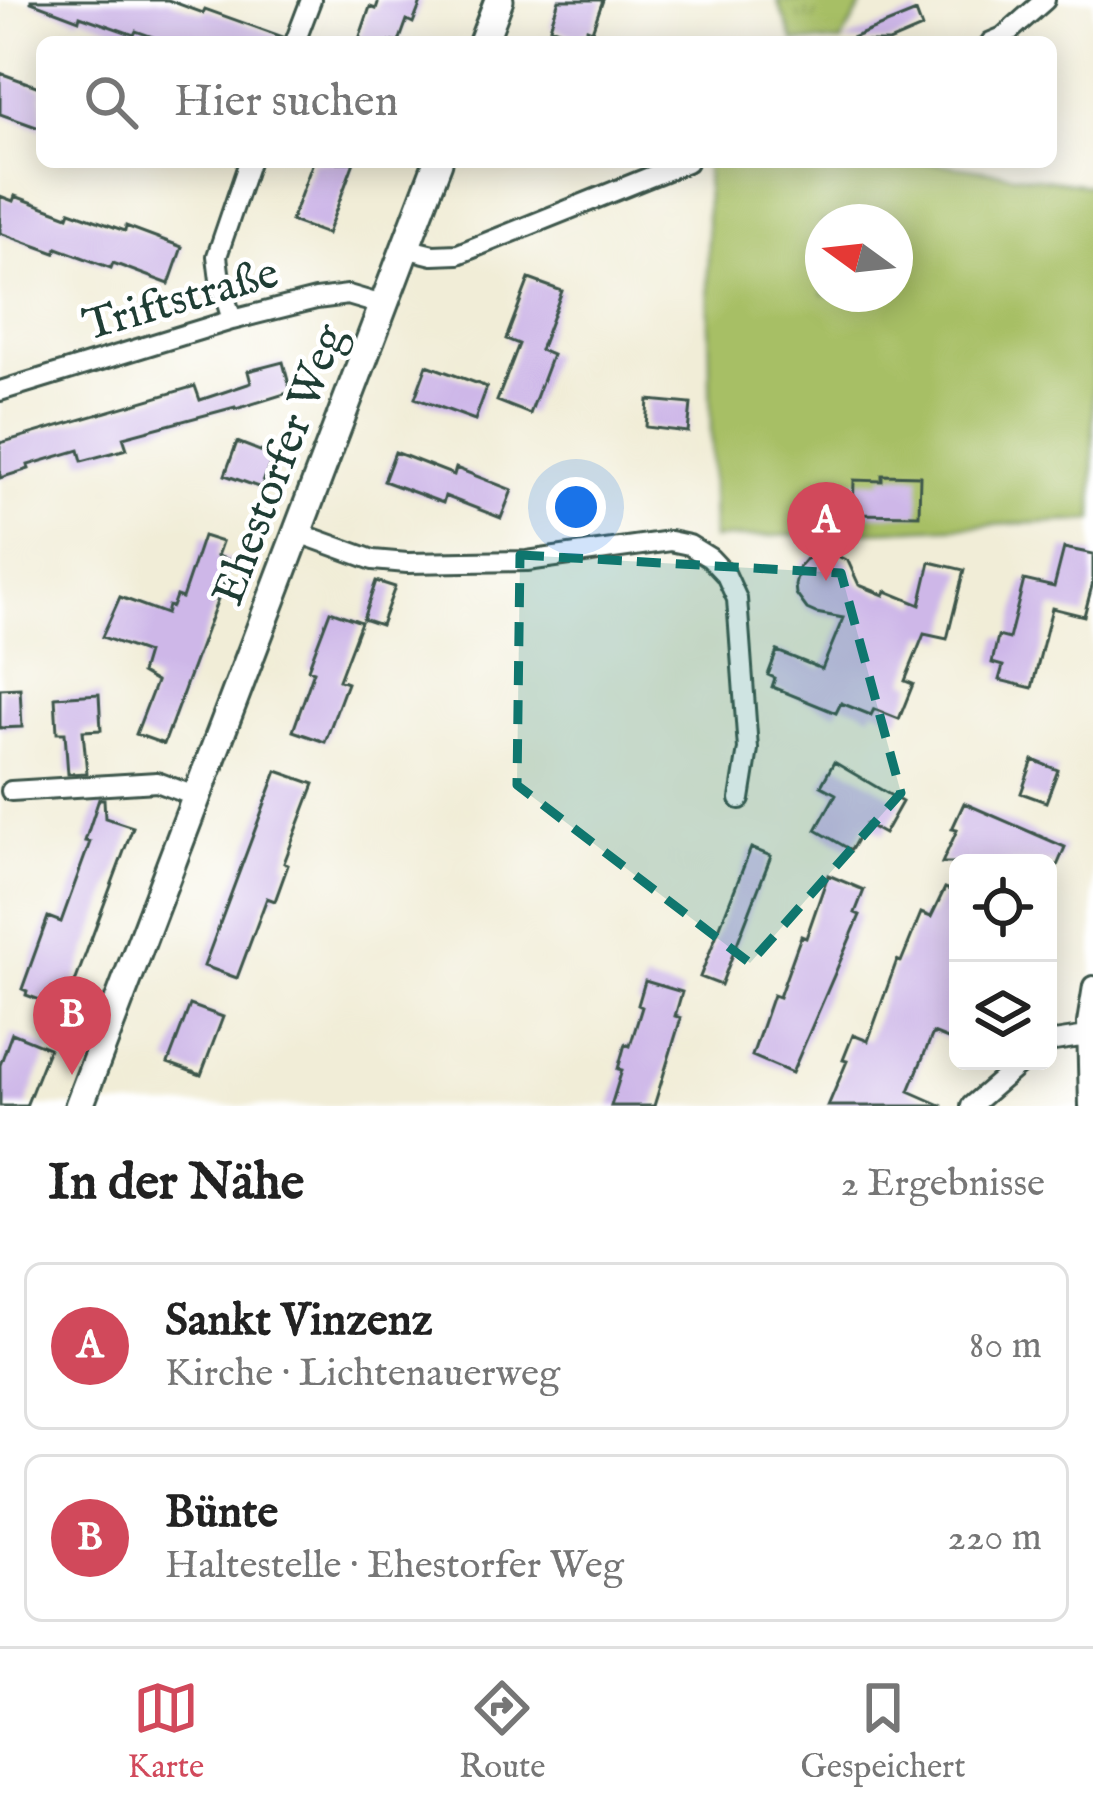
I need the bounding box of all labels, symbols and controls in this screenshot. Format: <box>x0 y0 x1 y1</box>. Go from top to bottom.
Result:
search box <box>36 36 1057 168</box>
icon: search <box>78 69 144 135</box>
text: Hier suchen <box>174 74 398 131</box>
north arrow <box>805 204 913 312</box>
street label: Triftstraße <box>77 245 285 355</box>
street label: Ehestorfer Weg <box>201 316 360 614</box>
your location <box>546 477 606 537</box>
pin: A <box>787 482 865 581</box>
map controls <box>949 854 1057 1070</box>
button: locate <box>949 854 1057 962</box>
button: layers <box>949 962 1057 1070</box>
pin: B <box>33 976 111 1075</box>
text: In der Nähe <box>48 1152 304 1217</box>
text: 2 Ergebnisse <box>841 1160 1045 1209</box>
text: Sankt Vinzenz <box>165 1293 433 1350</box>
text: A <box>77 1322 103 1371</box>
text: 80 m <box>969 1322 1042 1371</box>
text: Kirche · Lichtenauerweg <box>165 1350 560 1399</box>
text: Bünte <box>165 1485 278 1542</box>
text: B <box>77 1514 103 1563</box>
text: 220 m <box>948 1514 1042 1563</box>
text: Haltestelle · Ehestorfer Weg <box>165 1542 624 1591</box>
tab: Karte <box>128 1675 204 1789</box>
tab: Route <box>459 1675 545 1789</box>
tab: Gespeichert <box>801 1675 965 1789</box>

